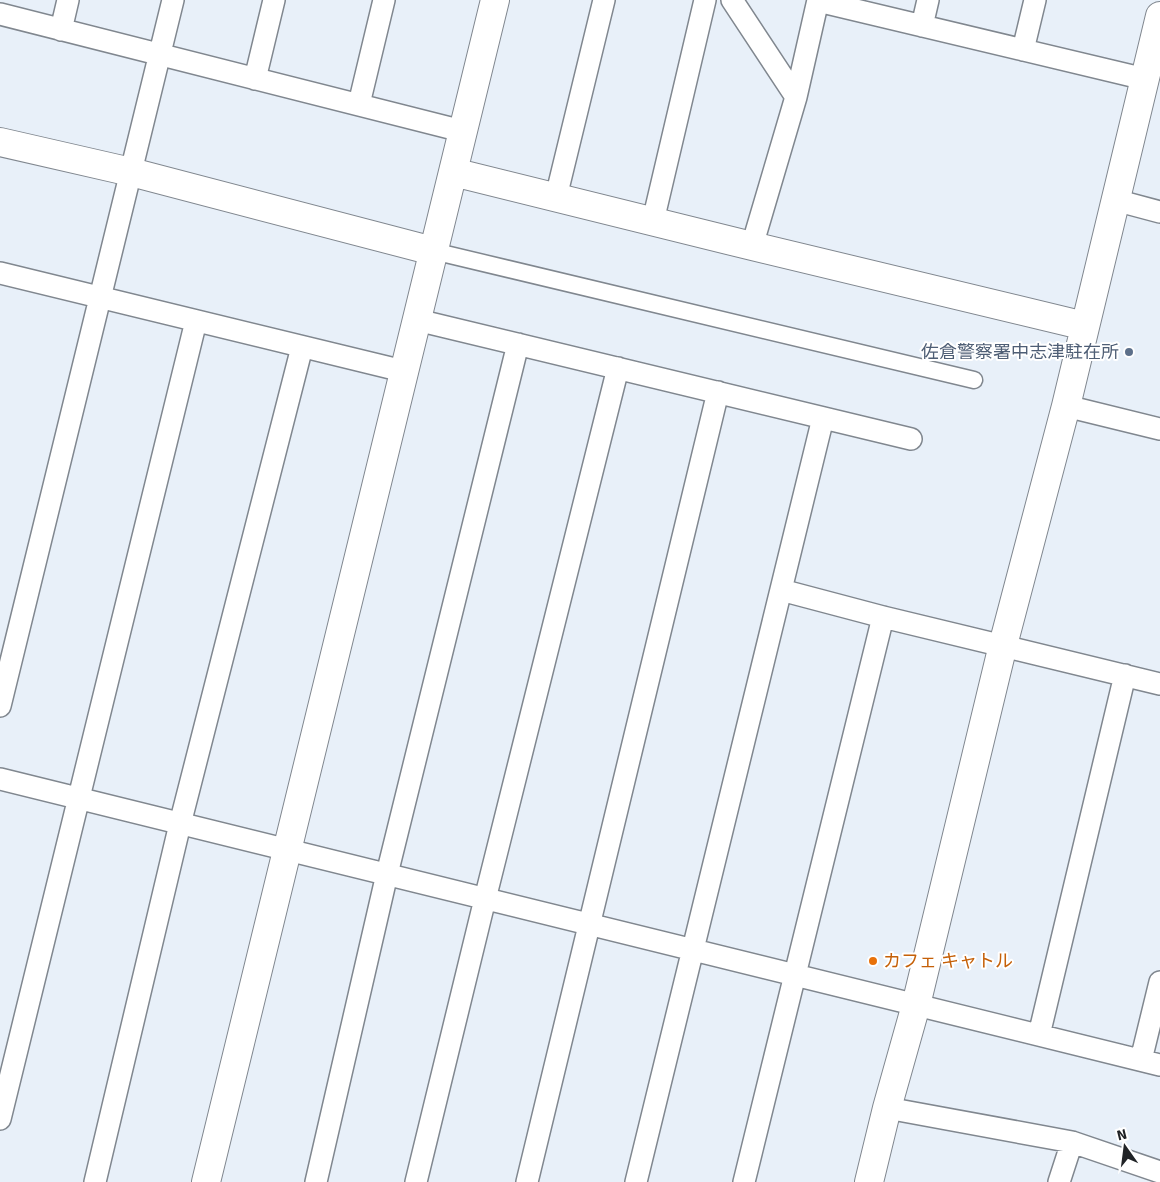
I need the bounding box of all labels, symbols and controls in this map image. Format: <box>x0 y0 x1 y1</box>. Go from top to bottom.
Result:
place label: 佐倉警察署中志津駐在所 <box>921 341 1119 363</box>
marker: 佐倉警察署中志津駐在所 <box>1123 346 1135 358</box>
place label: カフェ キャトル <box>883 950 1013 972</box>
marker: カフェ キャトル <box>867 955 879 967</box>
north arrow <box>1100 1122 1150 1172</box>
text: N <box>1115 1125 1129 1144</box>

